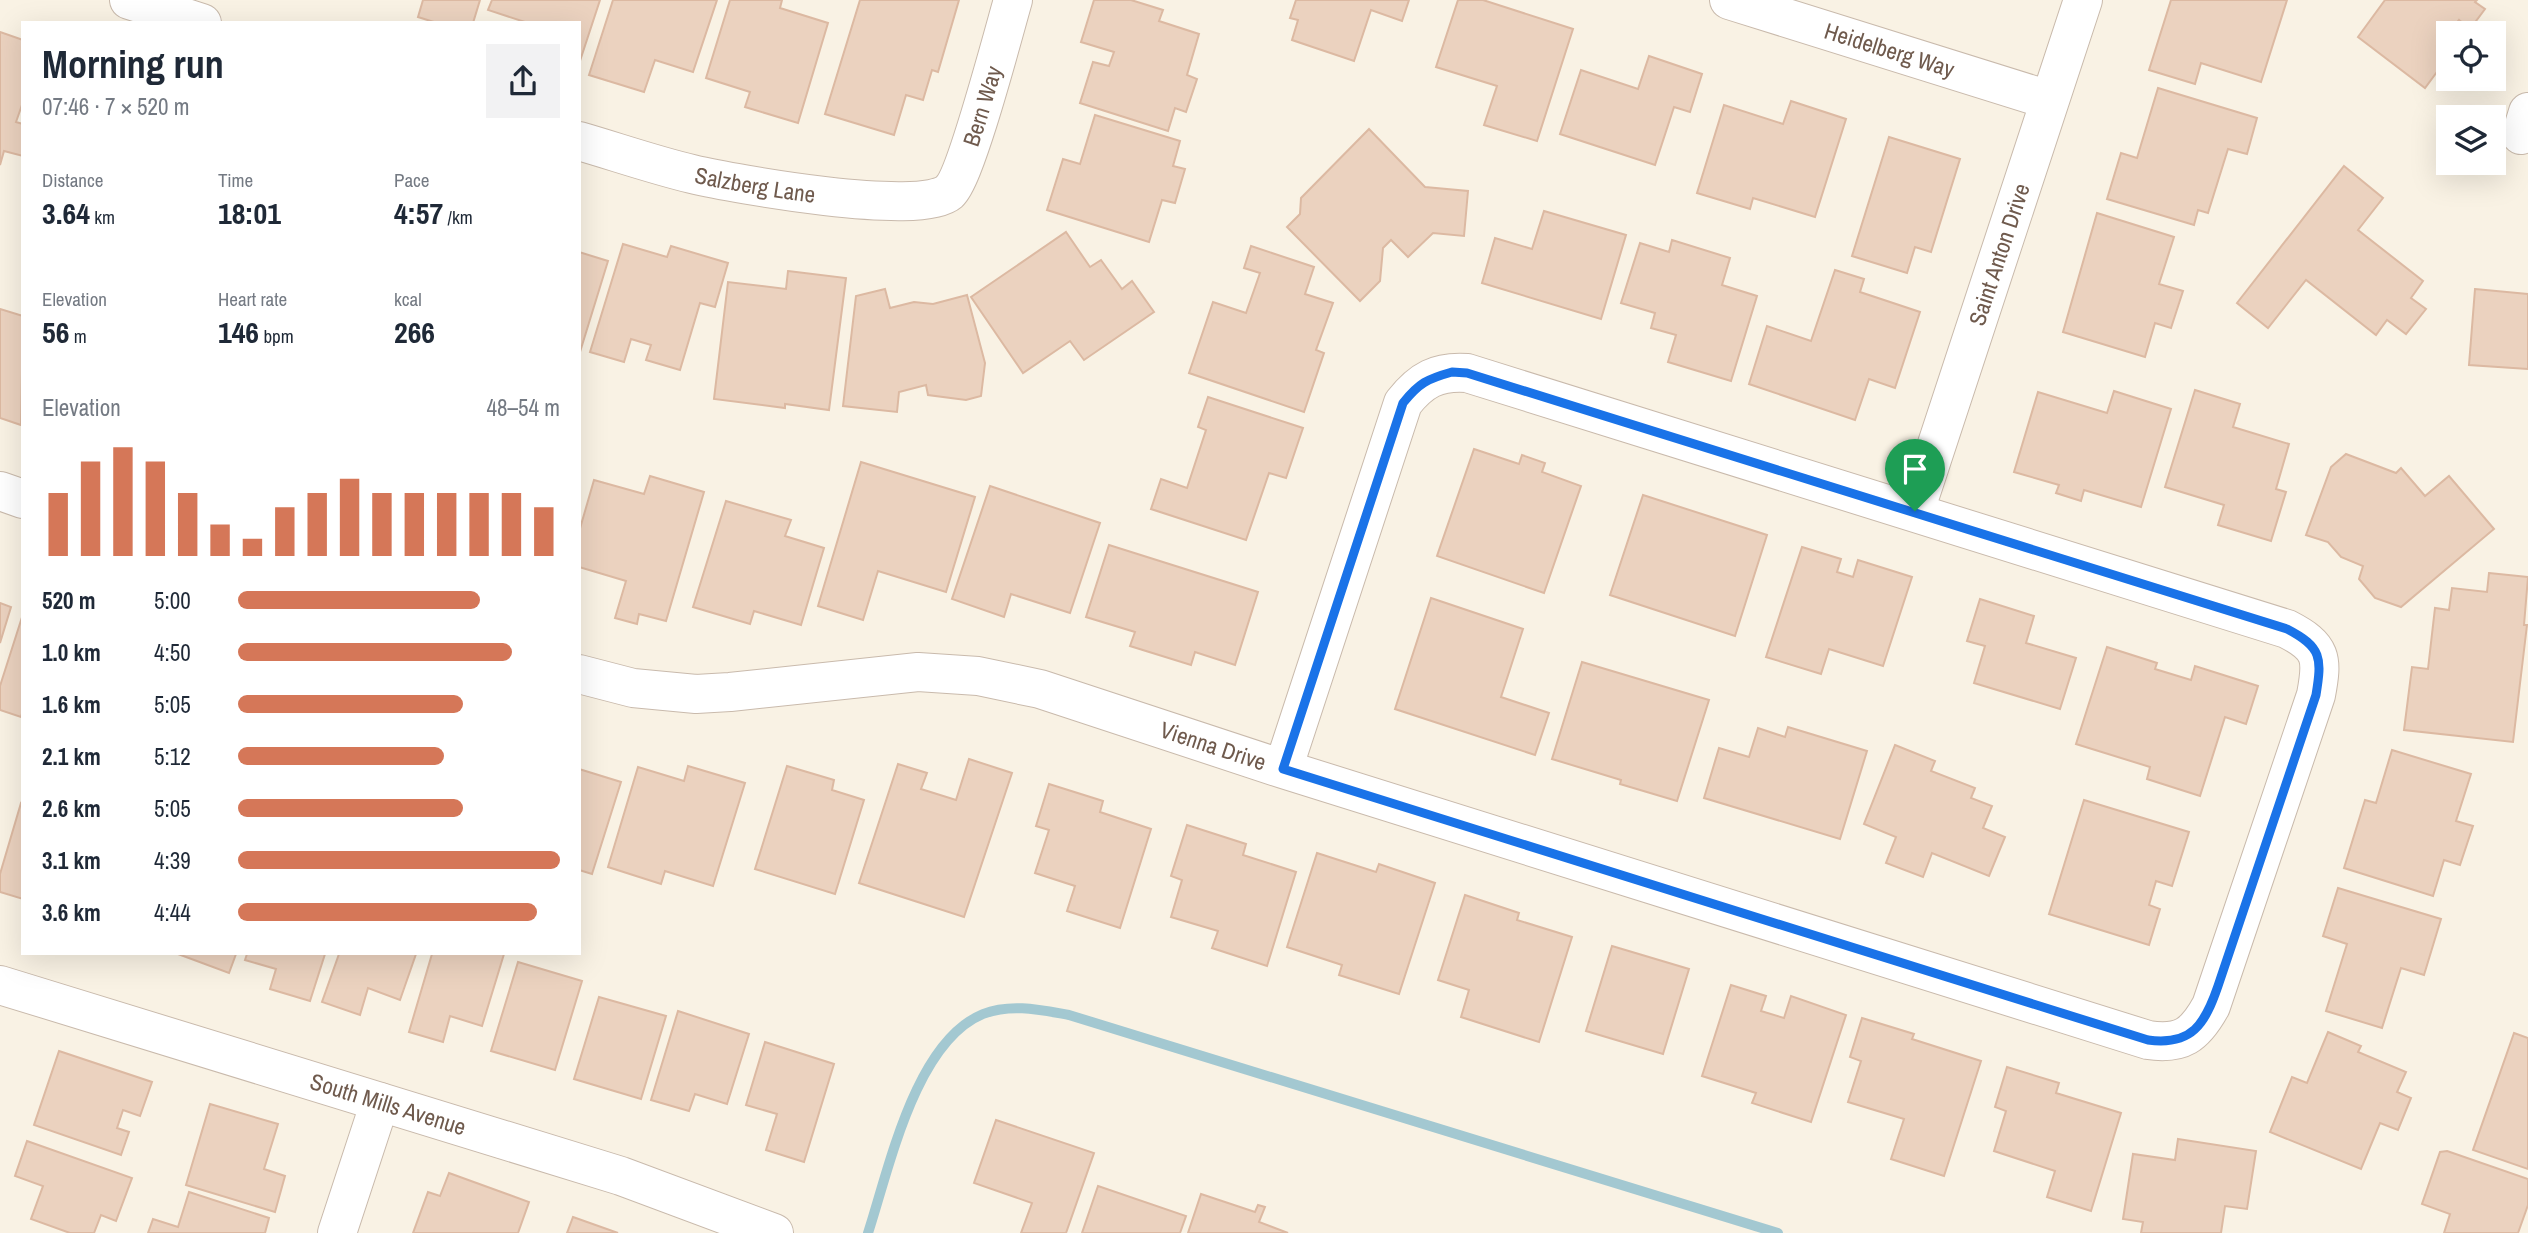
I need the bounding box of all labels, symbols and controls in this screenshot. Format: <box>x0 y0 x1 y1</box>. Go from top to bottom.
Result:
street label: Heidelberg Way <box>1821 15 1959 85</box>
map controls <box>2436 21 2506 175</box>
button: locate <box>2436 21 2506 91</box>
text: Morning run <box>42 39 224 90</box>
button: share <box>486 44 560 118</box>
street label: Bern Way <box>955 62 1009 150</box>
text: 07:46 · 7 × 520 m <box>42 91 189 122</box>
button: layers <box>2436 105 2506 175</box>
street label: Salzberg Lane <box>692 159 817 210</box>
text: Distance <box>42 167 103 193</box>
text: Time <box>218 167 253 193</box>
text: Pace <box>394 167 430 193</box>
street label: Saint Anton Drive <box>1961 179 2037 329</box>
text: 3.64 <box>42 193 90 233</box>
text: 18:01 <box>218 193 281 233</box>
text: 4:57 <box>394 193 443 233</box>
text: km <box>90 204 115 230</box>
text: /km <box>443 204 473 230</box>
text: Elevation <box>42 286 107 312</box>
text: Heart rate <box>218 286 287 312</box>
text: kcal <box>394 286 422 312</box>
text: 56 <box>42 312 69 352</box>
text: 146 <box>218 312 259 352</box>
text: 266 <box>394 312 435 352</box>
text: m <box>69 323 87 349</box>
text: bpm <box>259 323 294 349</box>
text: Elevation <box>42 392 121 423</box>
text: 48–54 m <box>487 392 560 423</box>
pin <box>1885 439 1945 511</box>
icon: arrive <box>1896 450 1934 488</box>
text: 520 m <box>42 585 95 616</box>
text: 5:00 <box>154 585 191 616</box>
text: 1.0 km <box>42 637 101 668</box>
text: 4:50 <box>154 637 191 668</box>
text: 1.6 km <box>42 689 101 720</box>
text: 5:05 <box>154 689 191 720</box>
street label: Vienna Drive <box>1156 714 1270 777</box>
text: 2.1 km <box>42 741 101 772</box>
text: 5:12 <box>154 741 191 772</box>
text: 2.6 km <box>42 793 101 824</box>
text: 5:05 <box>154 793 191 824</box>
text: 3.1 km <box>42 845 101 876</box>
text: 4:39 <box>154 845 191 876</box>
text: 3.6 km <box>42 897 101 928</box>
text: 4:44 <box>154 897 191 928</box>
street label: South Mills Avenue <box>307 1065 470 1142</box>

